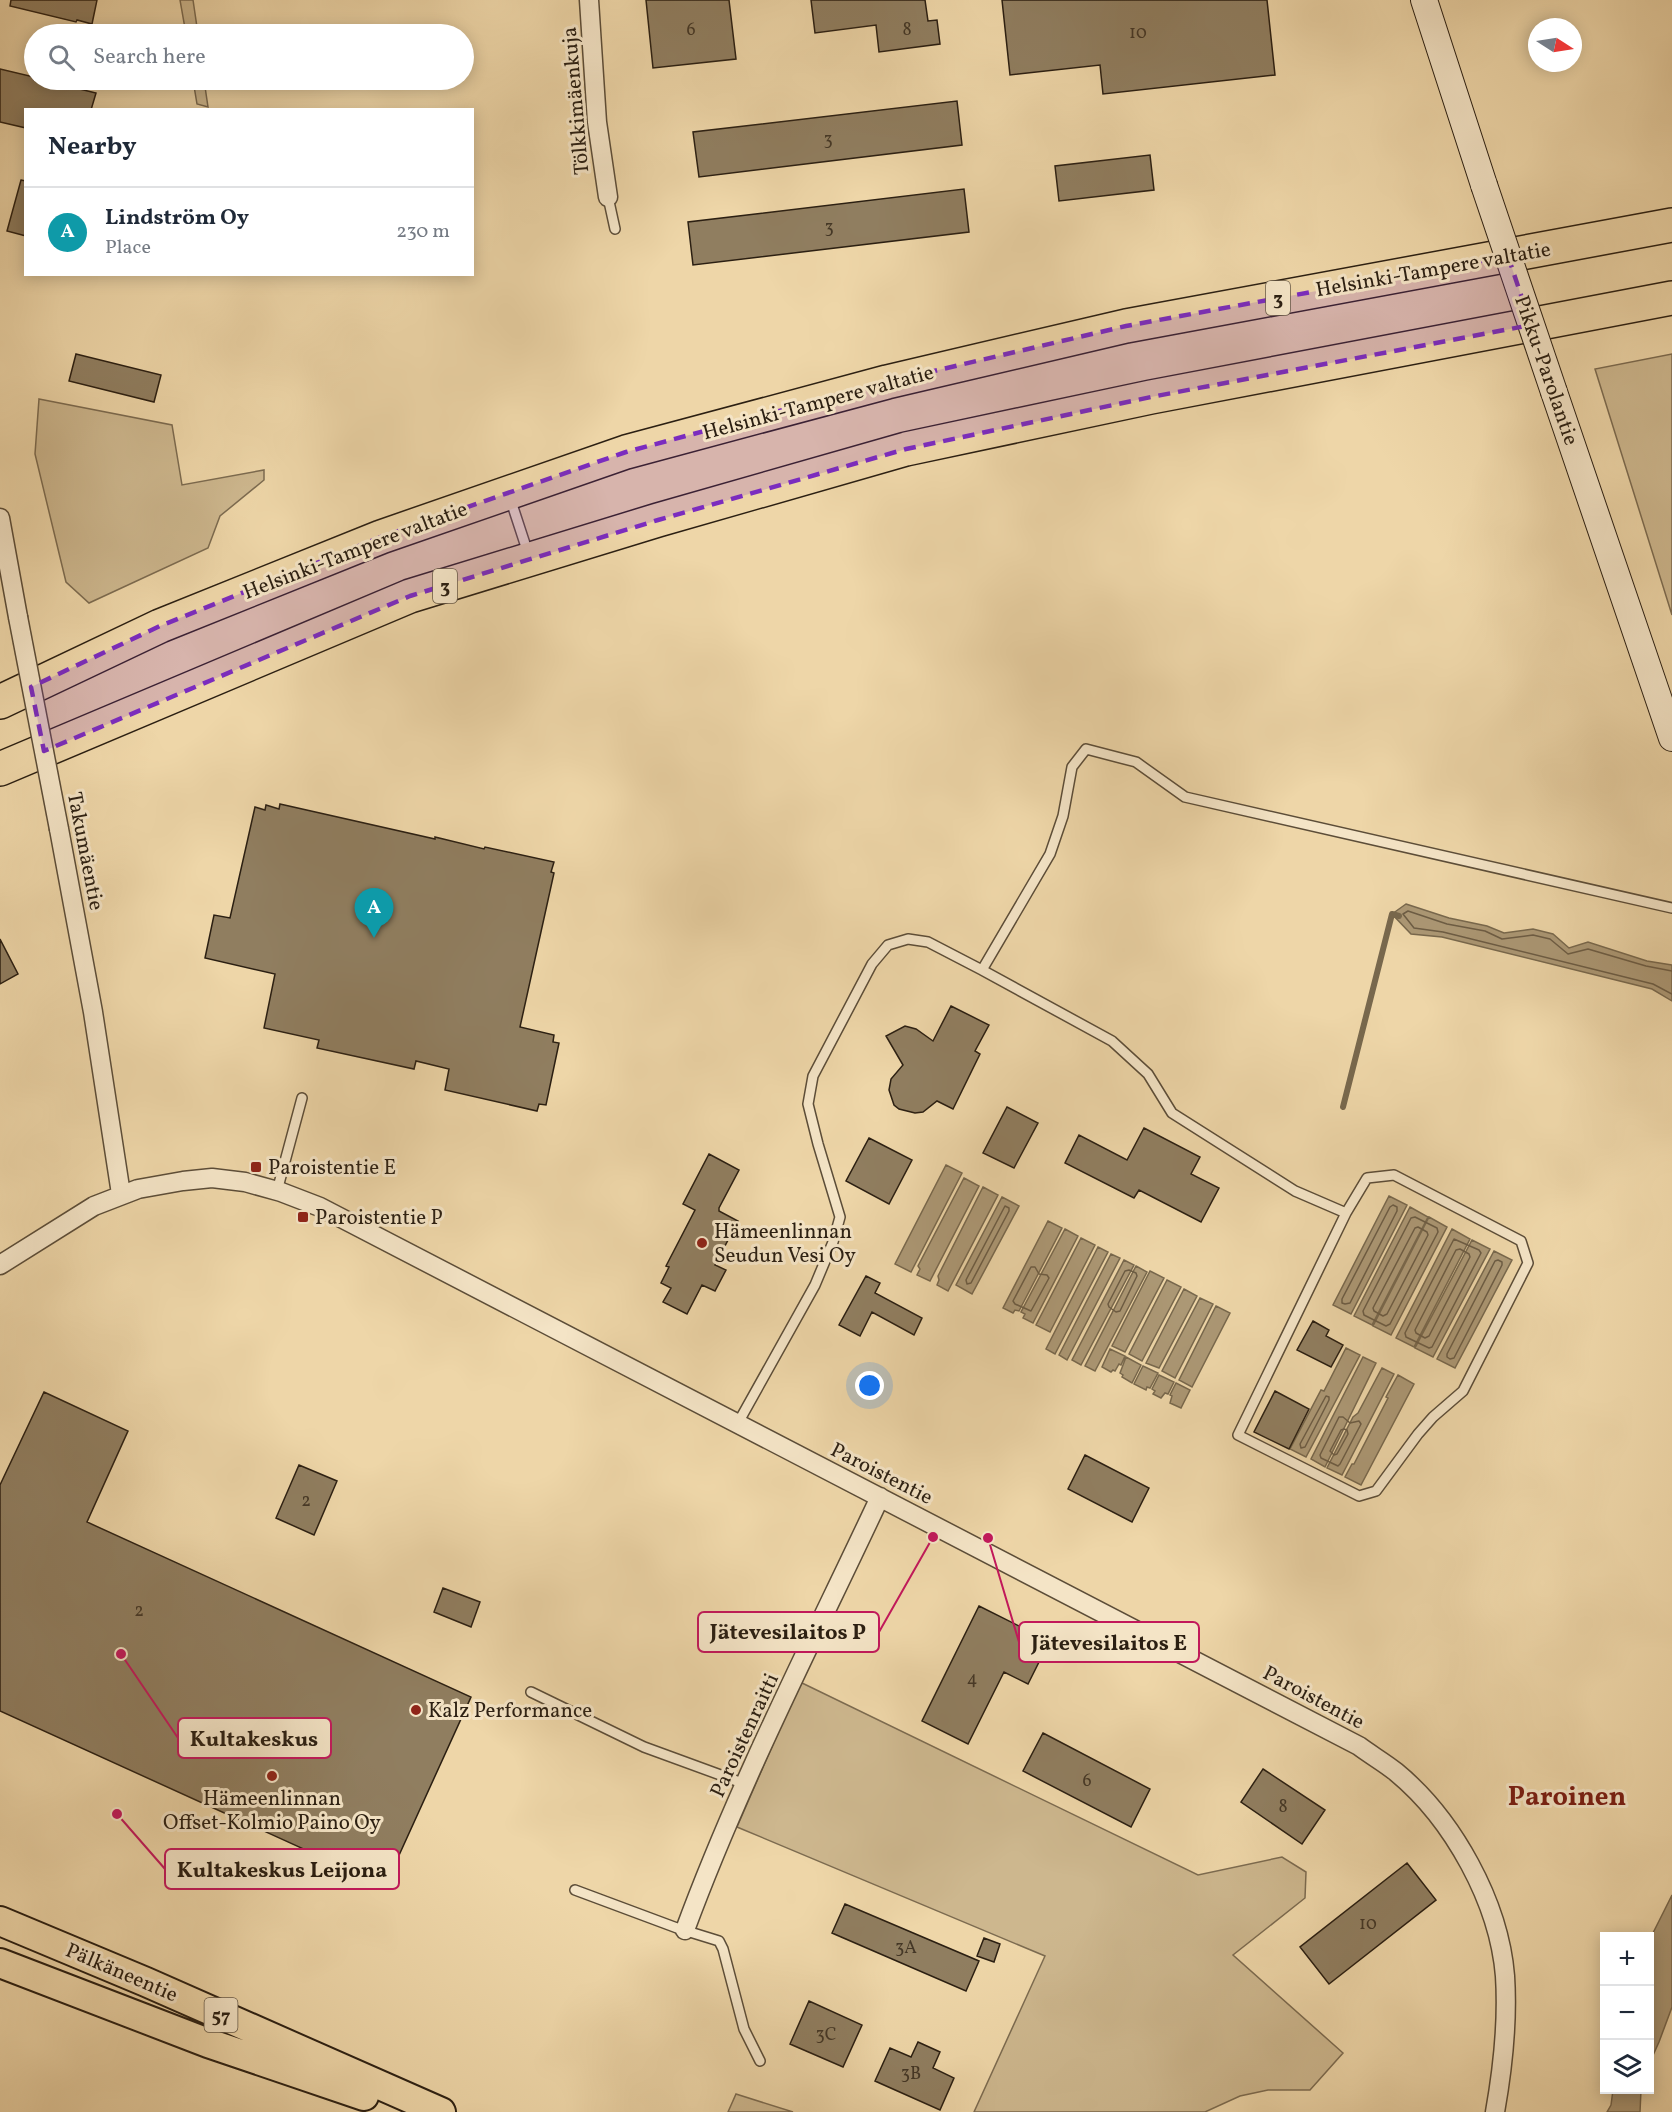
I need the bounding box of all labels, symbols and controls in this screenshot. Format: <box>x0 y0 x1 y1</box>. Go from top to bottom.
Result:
house number: 6 <box>686 18 696 43</box>
house number: 8 <box>902 18 912 43</box>
north arrow <box>1528 18 1582 72</box>
house number: 10 <box>1129 21 1147 46</box>
search box <box>24 24 474 90</box>
street label: Tölkkimäenkuja <box>556 26 597 176</box>
icon: search <box>45 41 78 74</box>
text: Search here <box>93 42 206 73</box>
house number: 3 <box>823 128 833 153</box>
text: Nearby <box>48 129 137 165</box>
text: Lindström Oy <box>105 203 249 234</box>
house number: 3 <box>824 216 834 241</box>
text: A <box>60 218 75 246</box>
text: 230 m <box>396 218 450 246</box>
text: Place <box>105 234 151 262</box>
street label: Helsinki-Tampere valtatie <box>1313 236 1553 305</box>
road number: 3 <box>1266 281 1290 315</box>
street label: Pikku-Parolantie <box>1506 292 1585 449</box>
street label: Helsinki-Tampere valtatie <box>700 359 937 448</box>
street label: Helsinki-Tampere valtatie <box>239 495 472 608</box>
road number: 3 <box>433 569 457 603</box>
street label: Takumäentie <box>59 790 110 913</box>
pin: A <box>354 888 394 938</box>
place label: Paroistentie E <box>268 1154 396 1183</box>
marker: Paroistentie E <box>249 1160 263 1174</box>
place label: Paroistentie P <box>315 1204 443 1233</box>
marker: Paroistentie P <box>296 1210 310 1224</box>
place label: Hämeenlinnan Seudun Vesi Oy <box>714 1218 856 1271</box>
marker: Hämeenlinnan Seudun Vesi Oy <box>695 1236 709 1250</box>
your location <box>855 1371 884 1400</box>
street label: Paroistentie <box>825 1436 937 1513</box>
house number: 2 <box>301 1489 311 1514</box>
house number: 2 <box>134 1599 144 1624</box>
callout: Jätevesilaitos P <box>698 1612 879 1652</box>
text: Jätevesilaitos P <box>709 1618 866 1649</box>
callout: Jätevesilaitos E <box>1019 1622 1199 1662</box>
text: Jätevesilaitos E <box>1030 1629 1187 1660</box>
street label: Paroistentie <box>1257 1659 1369 1737</box>
house number: 4 <box>967 1667 977 1692</box>
street label: Paroistenraitti <box>704 1669 787 1802</box>
place label: Kalz Performance <box>428 1697 592 1726</box>
marker: Kalz Performance <box>409 1703 423 1717</box>
callout: Kultakeskus <box>178 1718 331 1758</box>
text: Kultakeskus <box>190 1725 318 1756</box>
marker: Hämeenlinnan Offset-Kolmio Paino Oy <box>265 1769 279 1783</box>
house number: 6 <box>1082 1769 1092 1794</box>
district label: Paroinen <box>1508 1779 1626 1817</box>
place label: Hämeenlinnan Offset-Kolmio Paino Oy <box>163 1785 382 1838</box>
house number: 8 <box>1278 1795 1288 1820</box>
callout: Kultakeskus Leijona <box>165 1849 399 1889</box>
text: Kultakeskus Leijona <box>177 1856 387 1887</box>
house number: 10 <box>1359 1912 1377 1937</box>
map controls <box>1600 1932 1654 2094</box>
button: + <box>1600 1932 1654 1986</box>
house number: 3A <box>895 1936 917 1961</box>
street label: Pälkäneentie <box>61 1937 182 2010</box>
button: − <box>1600 1986 1654 2040</box>
road number: 57 <box>204 1998 238 2032</box>
house number: 3C <box>816 2023 837 2048</box>
button: layers <box>1600 2040 1654 2094</box>
house number: 3B <box>901 2062 921 2087</box>

